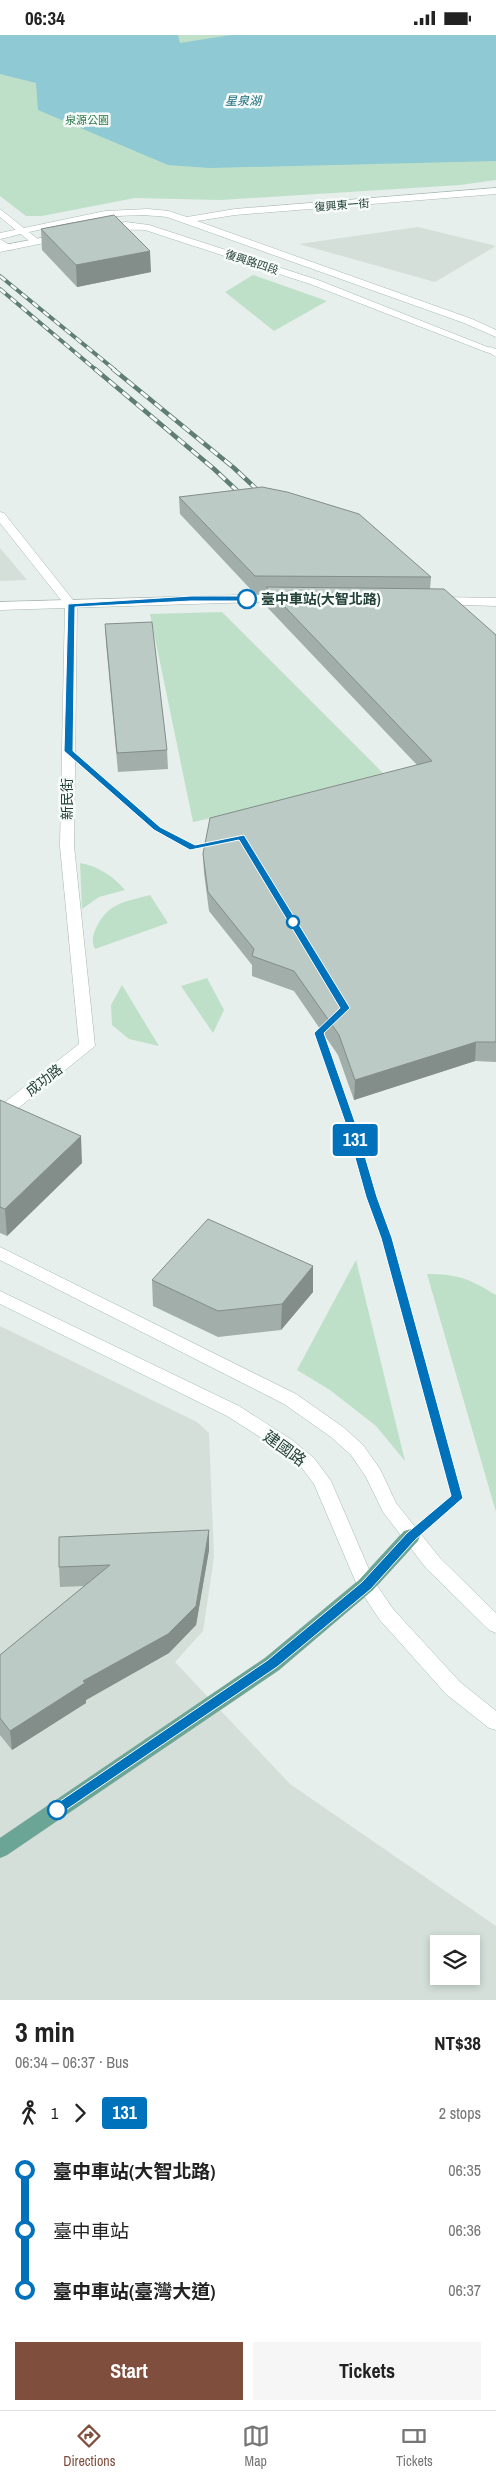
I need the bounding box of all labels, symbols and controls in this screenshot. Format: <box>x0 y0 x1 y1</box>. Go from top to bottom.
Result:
text: 06:34 <box>25 5 65 31</box>
water label: 星泉湖 <box>225 93 263 109</box>
park label: 泉源公園 <box>65 113 109 127</box>
street label: 復興東一街 <box>314 196 370 214</box>
street label: 復興路四段 <box>224 247 280 277</box>
marker: 臺中車站(大智北路) <box>237 589 257 609</box>
place label: 臺中車站(大智北路) <box>261 590 381 608</box>
street label: 新民街 <box>58 778 76 820</box>
unlabelled marker <box>286 915 300 929</box>
street label: 成功路 <box>22 1060 66 1100</box>
line badge: 131 <box>326 1124 384 1156</box>
text: 131 <box>343 1127 367 1152</box>
street label: 建國路 <box>259 1425 311 1471</box>
unlabelled marker <box>47 1800 67 1820</box>
map controls <box>430 1935 480 1985</box>
button: layers <box>430 1935 480 1985</box>
text: 3 min <box>15 2013 75 2051</box>
text: NT$38 <box>434 2030 481 2056</box>
text: 06:34 – 06:37 · Bus <box>15 2051 129 2073</box>
icon: walk <box>15 2099 43 2127</box>
icon: forward <box>66 2099 94 2127</box>
text: 131 <box>112 2100 137 2125</box>
text: 1 <box>51 2102 58 2124</box>
text: 2 stops <box>439 2102 481 2124</box>
text: 臺中車站(大智北路) <box>53 2158 215 2184</box>
text: 06:35 <box>448 2159 481 2181</box>
text: 臺中車站 <box>53 2218 129 2244</box>
text: 06:36 <box>448 2219 481 2241</box>
text: 臺中車站(臺灣大道) <box>53 2278 215 2304</box>
text: 06:37 <box>448 2279 481 2301</box>
button: Start <box>15 2342 243 2400</box>
button: Tickets <box>253 2342 481 2400</box>
tab: Directions <box>63 2422 115 2470</box>
tab: Map <box>242 2422 270 2470</box>
tab: Tickets <box>396 2422 433 2470</box>

